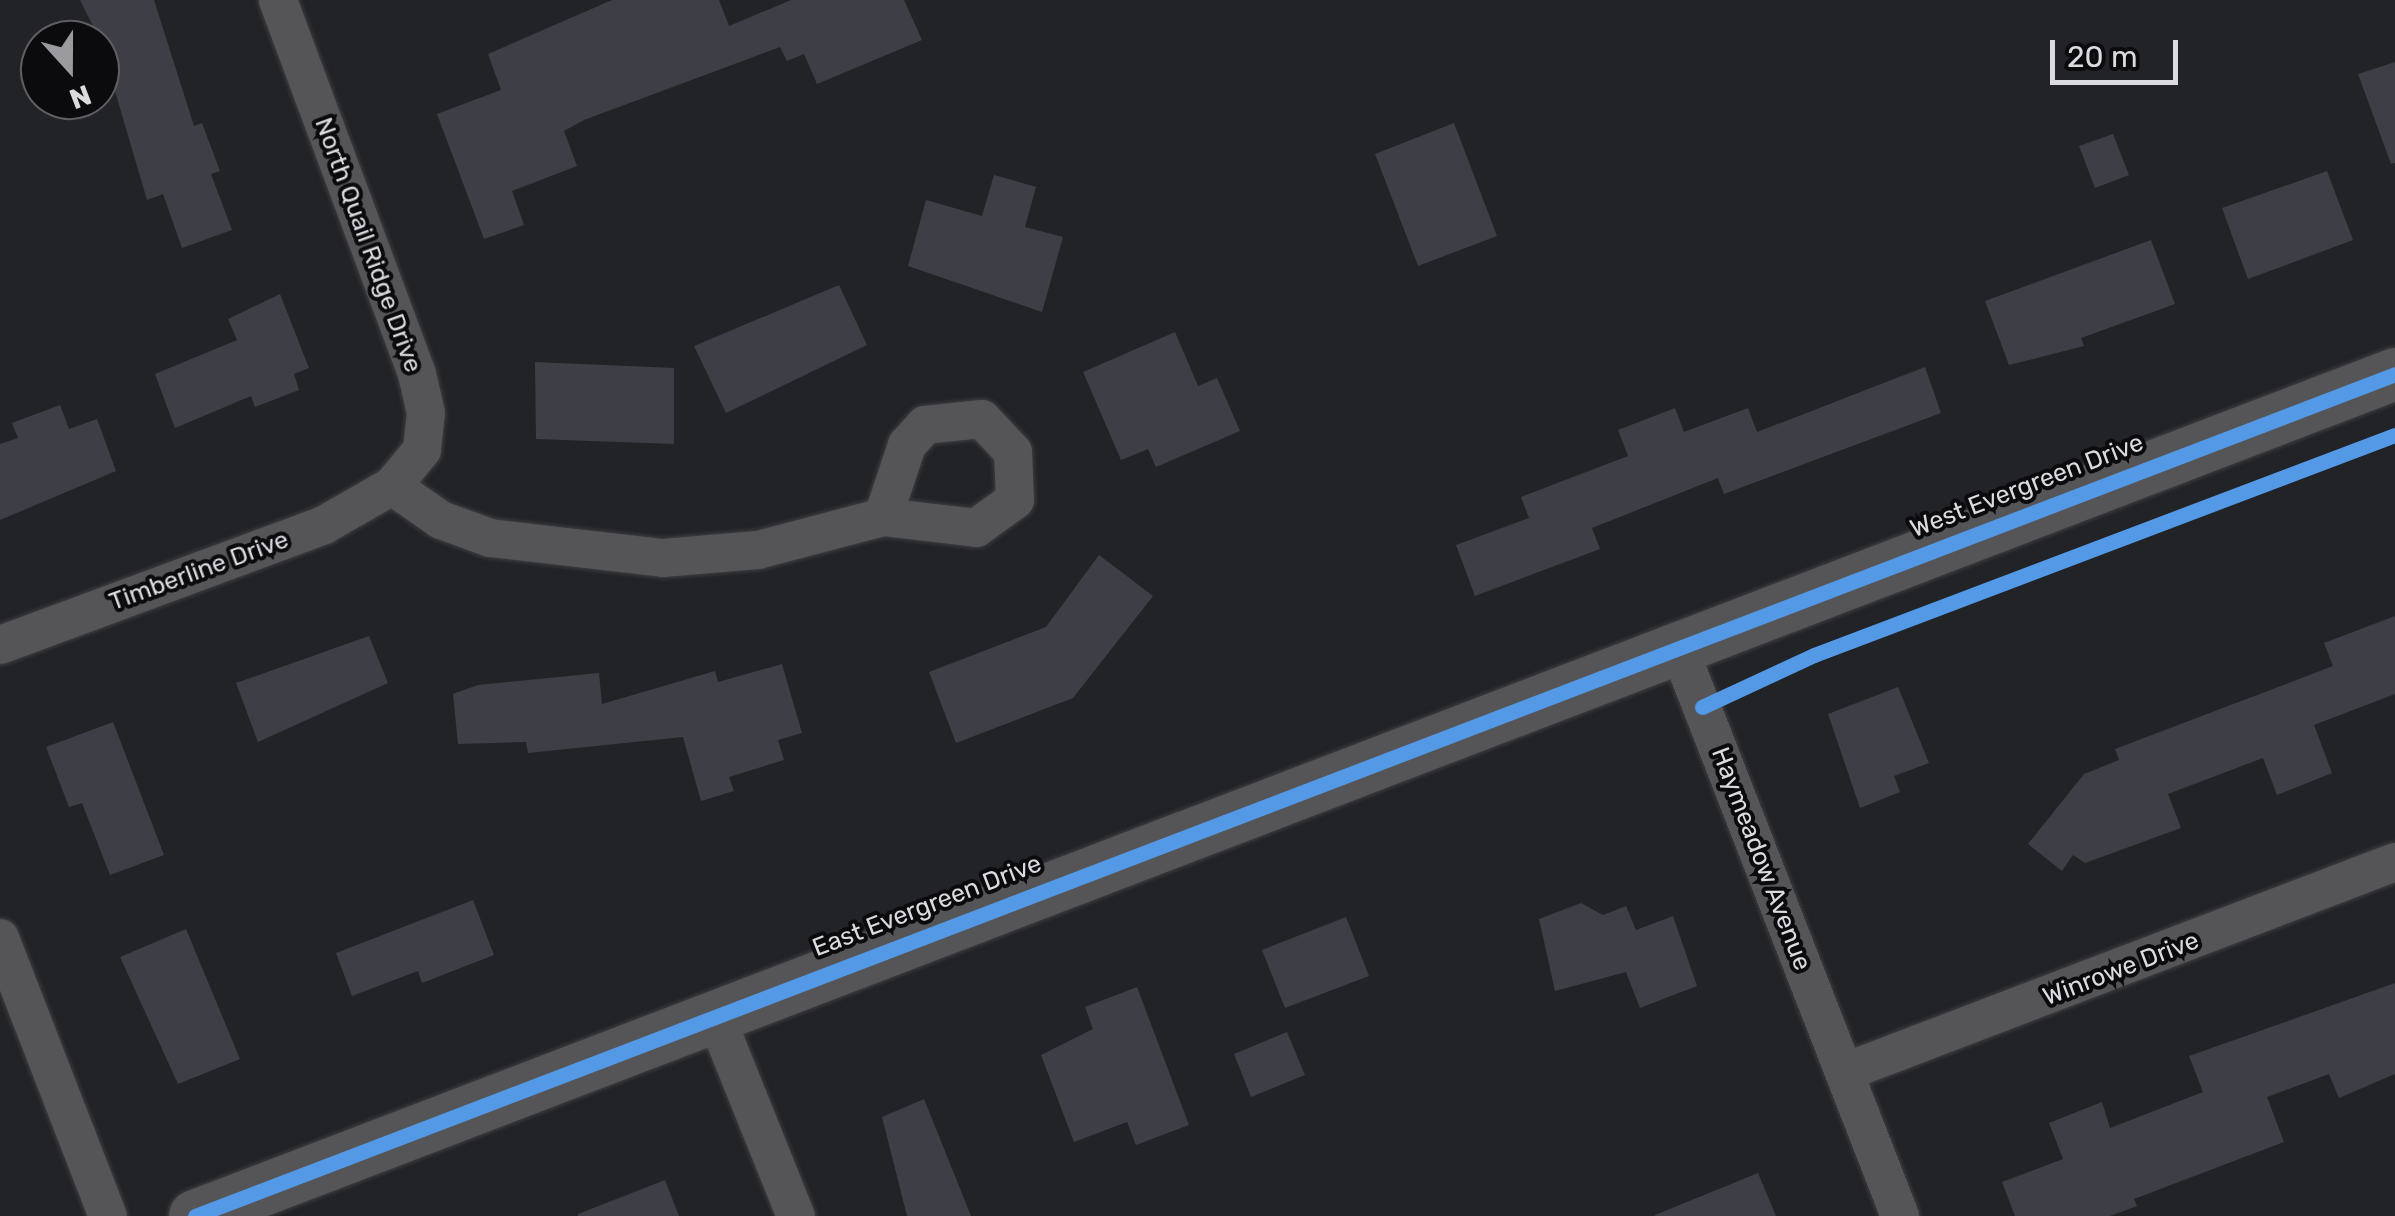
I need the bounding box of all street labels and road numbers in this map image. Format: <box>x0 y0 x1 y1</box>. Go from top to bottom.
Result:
street label: North Quail Ridge Drive <box>308 114 428 376</box>
street label: West Evergreen Drive <box>1906 428 2148 544</box>
street label: Timberline Drive <box>105 525 293 617</box>
street label: Haymeadow Avenue <box>1704 743 1818 975</box>
street label: East Evergreen Drive <box>808 849 1046 963</box>
street label: Winrowe Drive <box>2039 926 2203 1012</box>

